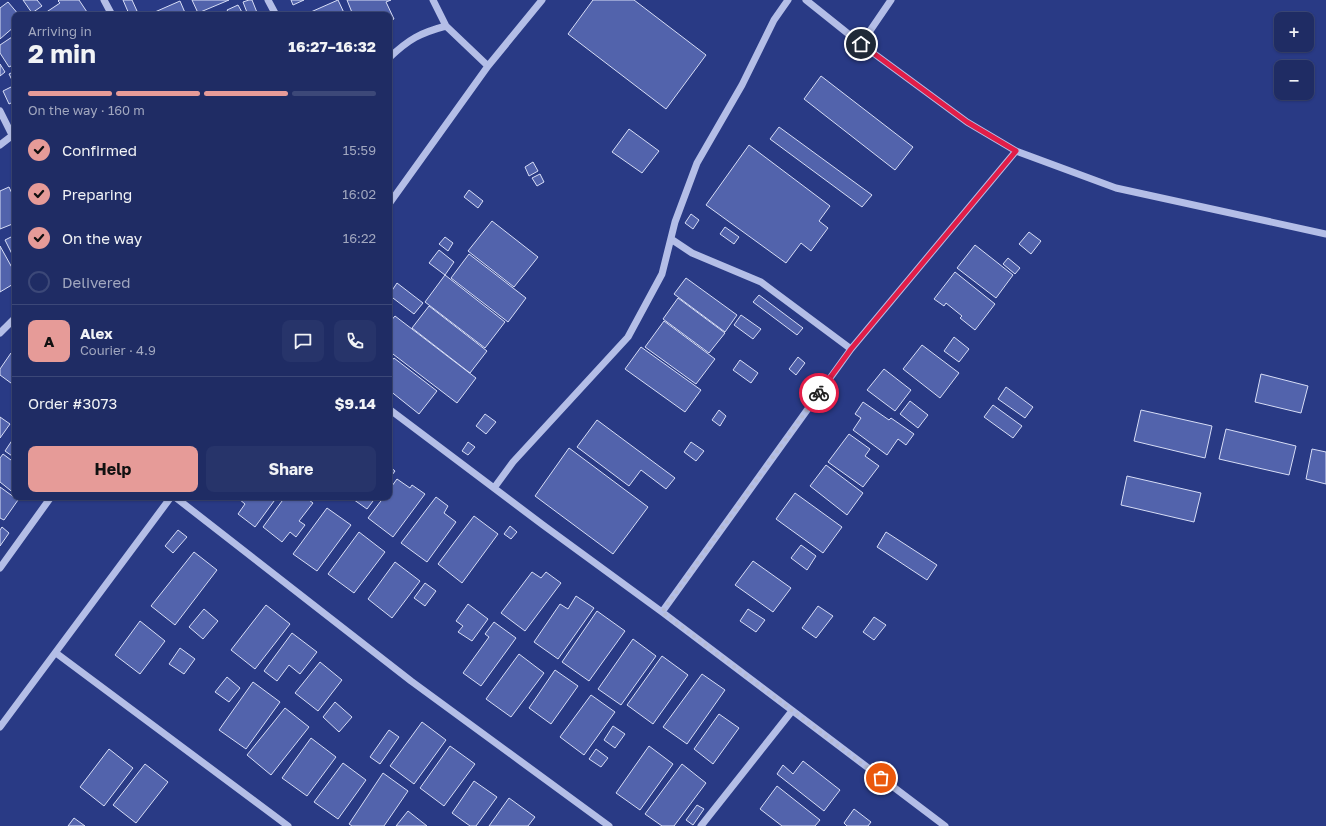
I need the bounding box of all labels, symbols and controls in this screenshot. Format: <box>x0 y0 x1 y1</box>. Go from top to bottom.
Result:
map controls <box>1274 12 1314 100</box>
button: + <box>1274 12 1314 52</box>
text: Arriving in <box>28 23 92 39</box>
pin <box>844 27 878 61</box>
icon: home <box>850 33 872 55</box>
text: 16:27–16:32 <box>288 37 376 55</box>
text: 2 min <box>28 38 96 69</box>
button: − <box>1274 60 1314 100</box>
text: On the way · 160 m <box>28 102 145 118</box>
icon: check <box>28 139 50 161</box>
text: Confirmed <box>62 141 137 159</box>
text: 15:59 <box>343 142 376 158</box>
icon: check <box>28 183 50 205</box>
text: Preparing <box>62 185 132 203</box>
text: 16:02 <box>342 186 376 202</box>
icon: check <box>28 227 50 249</box>
text: On the way <box>62 229 142 247</box>
text: 16:22 <box>343 230 376 246</box>
text: Delivered <box>62 273 130 291</box>
button: chat <box>282 320 324 362</box>
button: phone <box>334 320 376 362</box>
text: Alex <box>80 324 113 342</box>
text: A <box>44 332 54 350</box>
text: Courier · 4.9 <box>80 342 156 358</box>
courier <box>799 373 839 413</box>
icon: bike <box>808 382 830 404</box>
text: Order #3073 <box>28 394 117 412</box>
text: $9.14 <box>335 394 376 412</box>
button: Help <box>28 446 198 492</box>
button: Share <box>206 446 376 492</box>
pin <box>864 761 898 795</box>
icon: bag <box>870 767 892 789</box>

